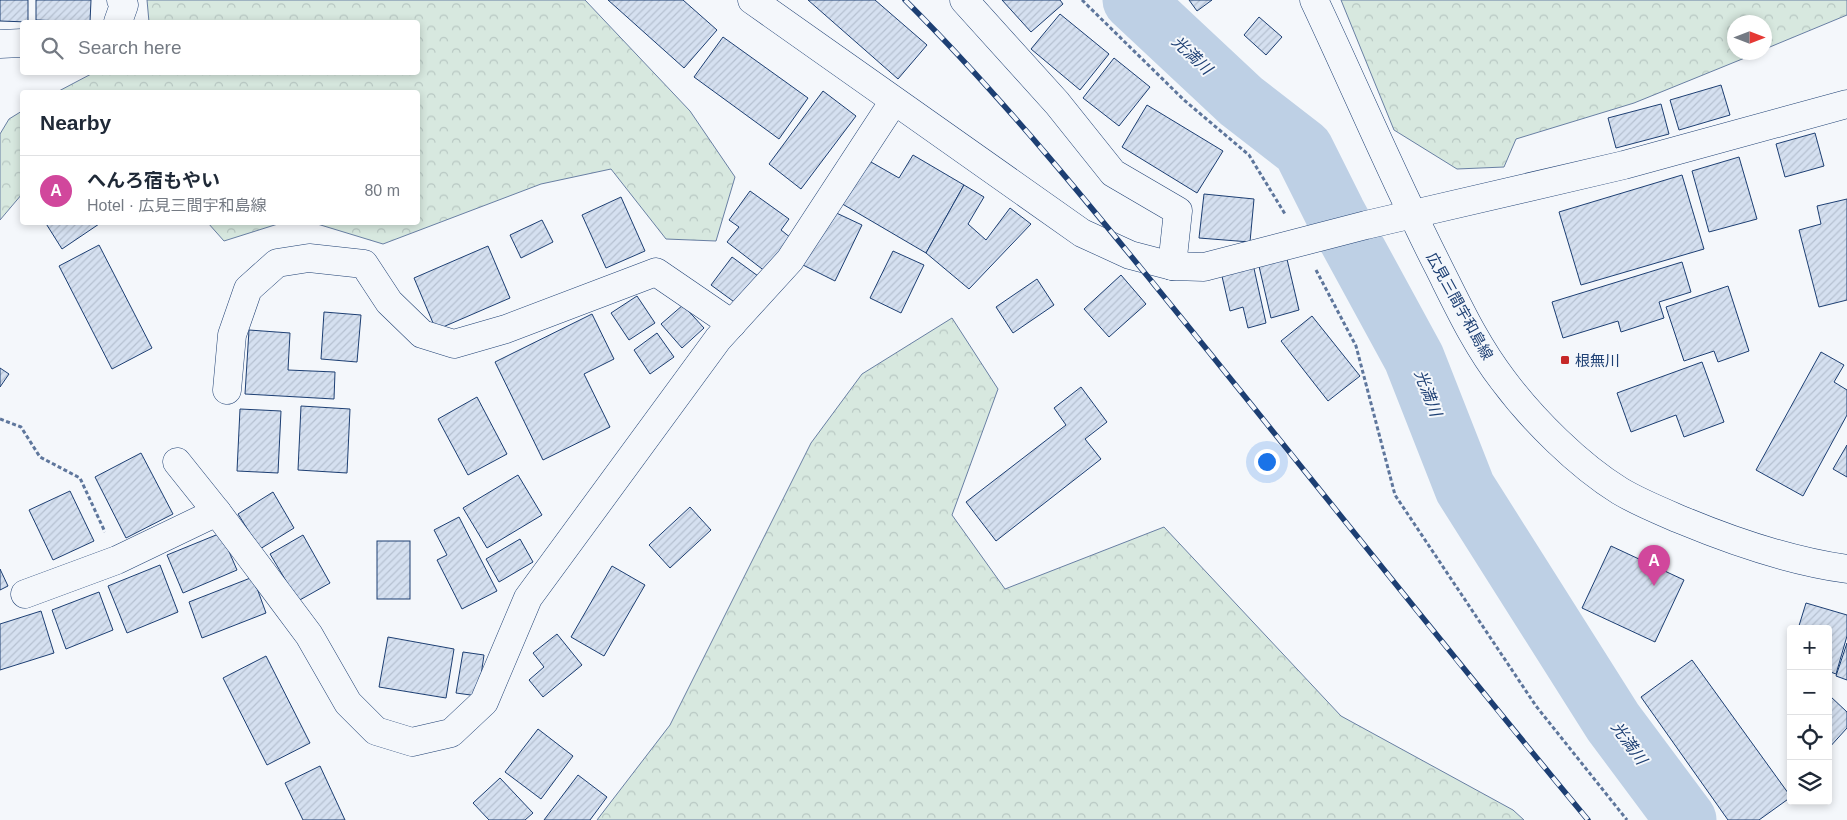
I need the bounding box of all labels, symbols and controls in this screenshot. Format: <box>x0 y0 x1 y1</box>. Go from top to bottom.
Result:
north arrow <box>1727 15 1772 60</box>
search box <box>20 20 420 75</box>
water label: 光満川 <box>1169 32 1217 79</box>
icon: search <box>38 34 66 62</box>
text: Search here <box>78 37 182 58</box>
text: Nearby <box>40 111 111 134</box>
text: へんろ宿もやい <box>87 170 220 191</box>
text: A <box>50 182 62 199</box>
text: 80 m <box>364 182 400 199</box>
text: Hotel · 広見三間宇和島線 <box>87 197 267 214</box>
street label: 広見三間宇和島線 <box>1423 249 1497 363</box>
place label: 根無川 <box>1575 352 1620 369</box>
marker: 根無川 <box>1559 354 1571 366</box>
water label: 光満川 <box>1411 368 1445 420</box>
your location <box>1254 449 1280 475</box>
pin: A <box>1638 545 1670 586</box>
map controls <box>1787 625 1832 805</box>
button: + <box>1787 625 1832 670</box>
button: − <box>1787 670 1832 715</box>
button: locate <box>1787 715 1832 760</box>
water label: 光満川 <box>1608 719 1651 769</box>
button: layers <box>1787 760 1832 805</box>

